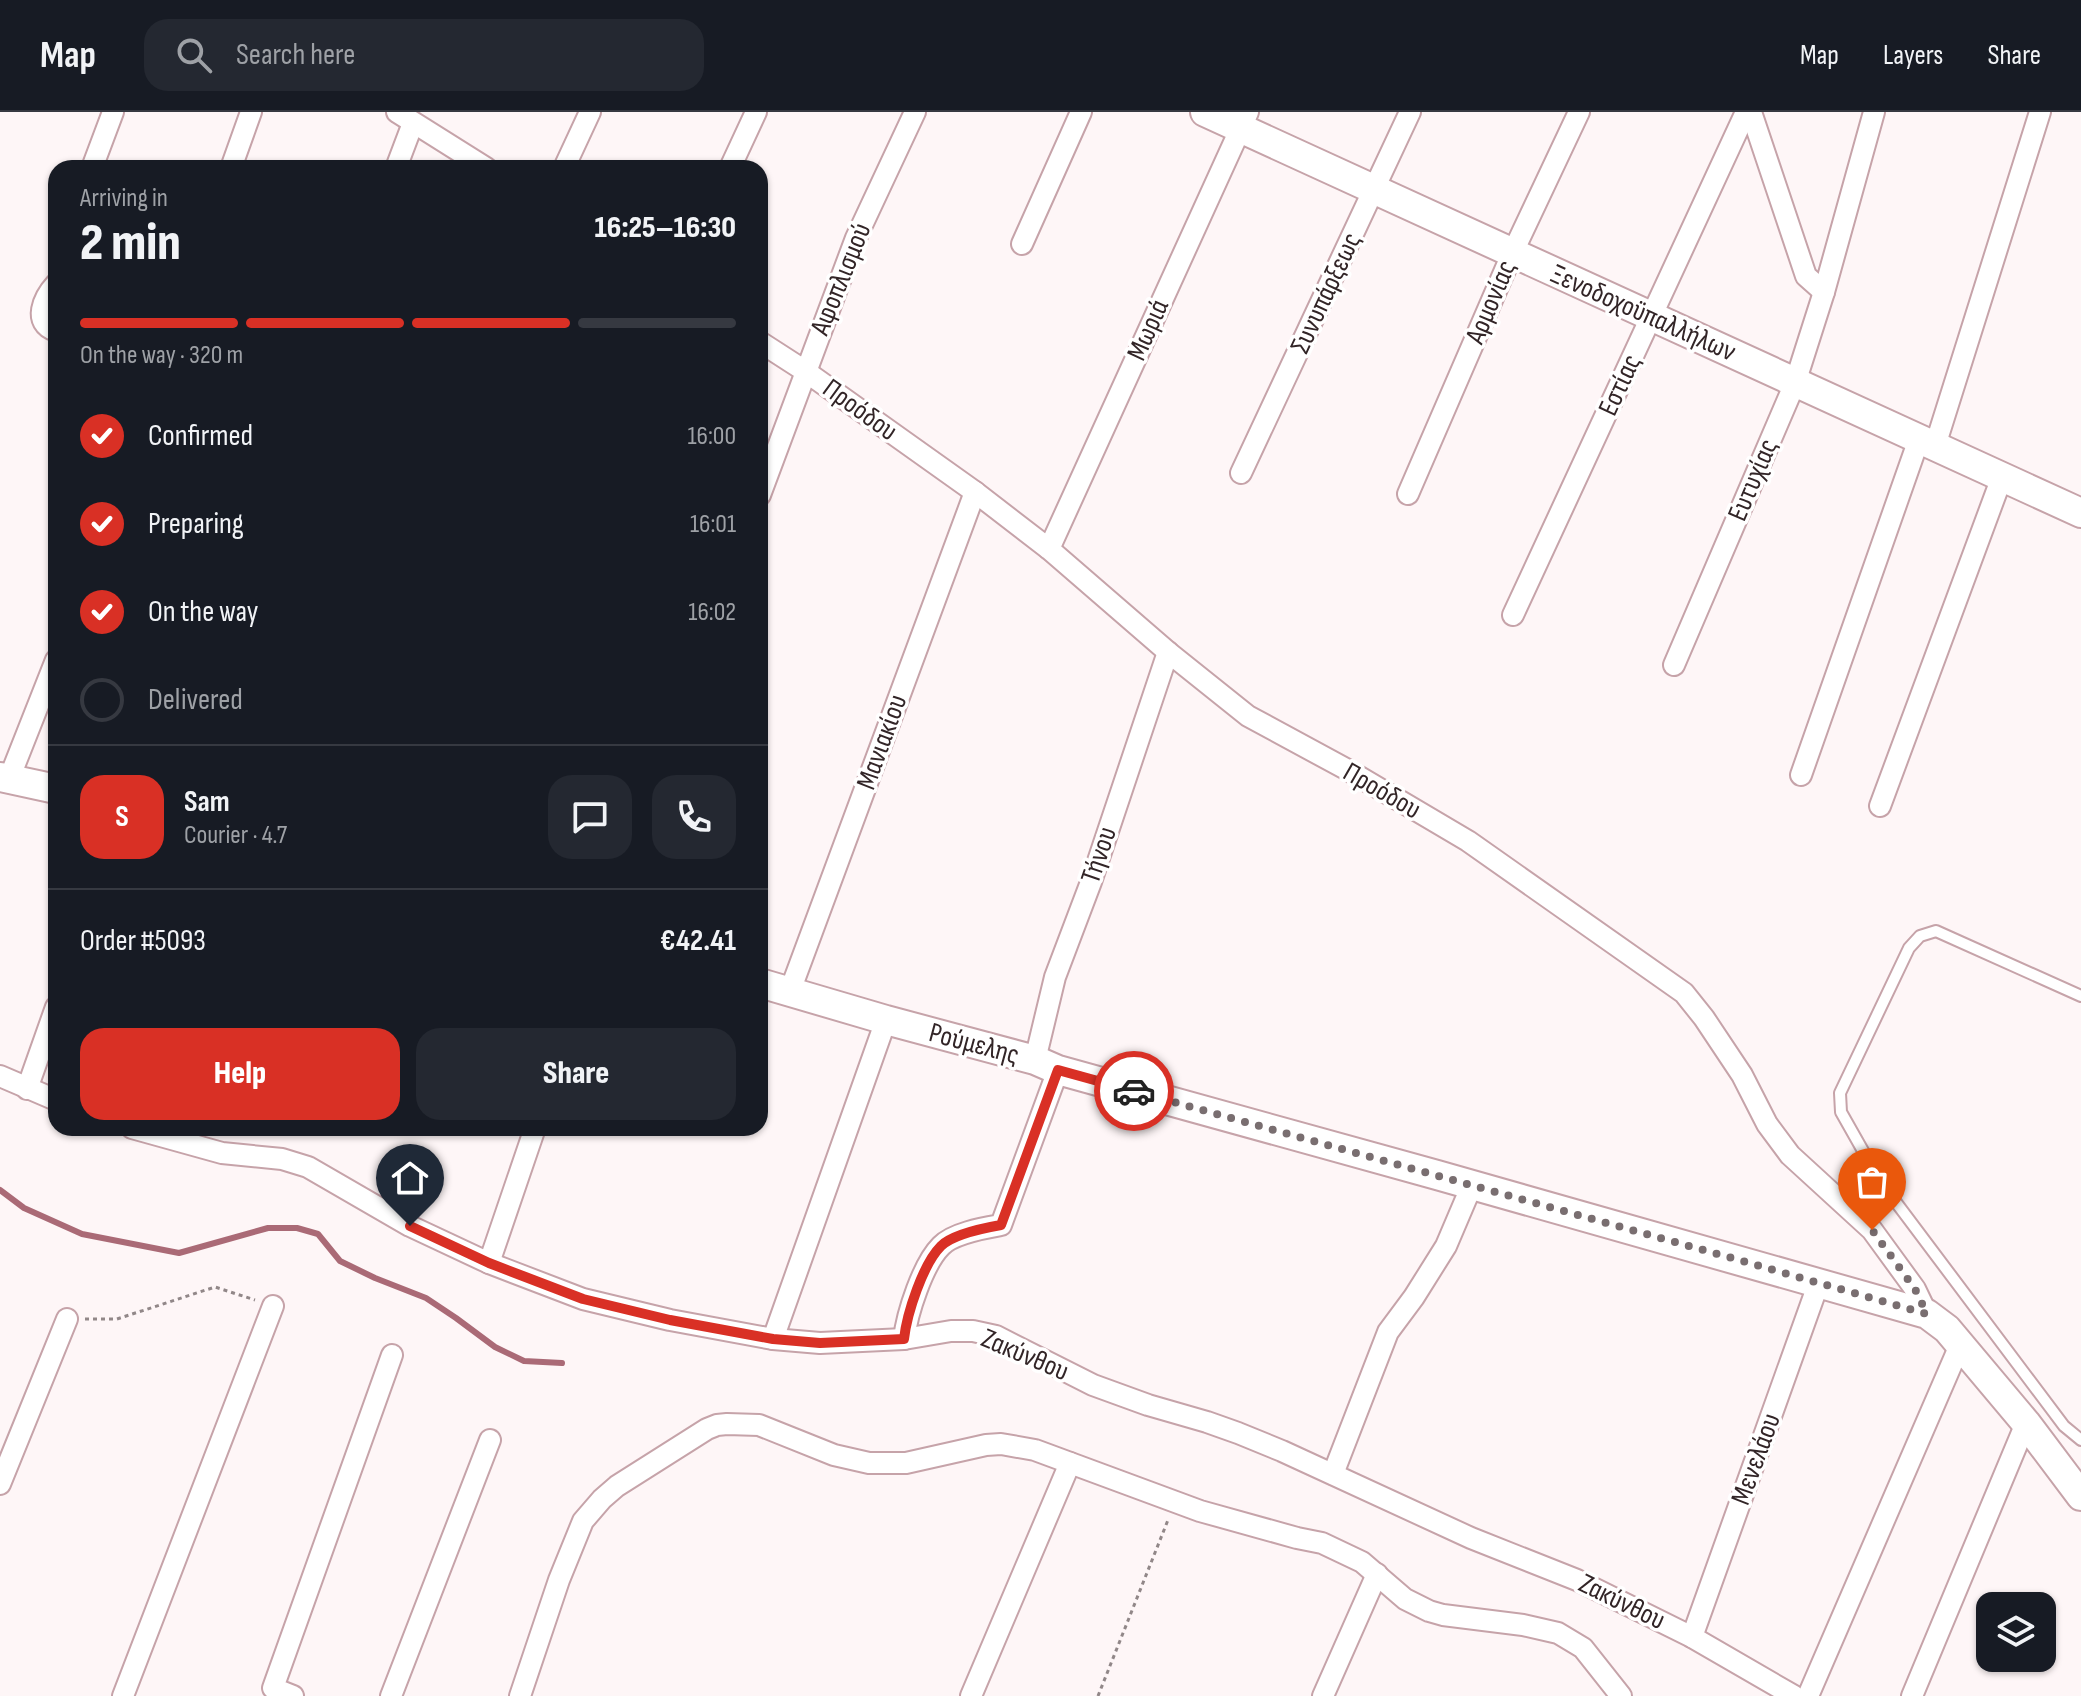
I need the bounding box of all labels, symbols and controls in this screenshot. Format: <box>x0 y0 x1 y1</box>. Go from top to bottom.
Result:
search box <box>144 19 704 91</box>
text: Map <box>40 33 96 78</box>
icon: search <box>172 33 216 77</box>
text: Search here <box>236 37 355 73</box>
text: Map <box>1800 39 1839 72</box>
text: Layers <box>1883 39 1943 72</box>
text: Share <box>1987 39 2041 72</box>
text: Arriving in <box>80 183 168 214</box>
text: 16:25–16:30 <box>595 210 736 246</box>
text: 2 min <box>80 212 181 275</box>
street label: Αφοπλισμού <box>803 218 878 341</box>
street label: Συνυπάρξεως <box>1284 227 1368 359</box>
street label: Αρμονίας <box>1458 255 1523 350</box>
street label: Ξενοδοχοϋπαλλήλων <box>1545 257 1741 369</box>
street label: Μωριά <box>1120 294 1176 366</box>
text: On the way · 320 m <box>80 340 243 371</box>
street label: Εστίας <box>1592 349 1648 421</box>
street label: Προόδου <box>816 372 904 448</box>
icon: check <box>80 414 124 458</box>
text: Confirmed <box>148 418 253 454</box>
text: 16:00 <box>687 421 736 452</box>
street label: Ευτυχίας <box>1721 434 1785 526</box>
icon: check <box>80 502 124 546</box>
text: Preparing <box>148 506 244 542</box>
text: 16:01 <box>690 509 736 540</box>
icon: check <box>80 590 124 634</box>
text: On the way <box>148 594 258 630</box>
text: 16:02 <box>688 597 736 628</box>
text: Delivered <box>148 682 243 718</box>
street label: Μανιακίου <box>850 690 914 794</box>
street label: Προόδου <box>1337 756 1427 826</box>
button: chat <box>548 775 632 859</box>
button: phone <box>652 775 736 859</box>
text: Sam <box>184 784 230 820</box>
text: S <box>115 799 129 835</box>
text: Courier · 4.7 <box>184 820 287 851</box>
street label: Τήνου <box>1074 822 1124 888</box>
text: Order #5093 <box>80 923 206 959</box>
text: €42.41 <box>660 923 736 959</box>
street label: Ρούμελης <box>925 1016 1023 1072</box>
button: Help <box>80 1028 400 1120</box>
button: Share <box>416 1028 736 1120</box>
courier <box>1094 1051 1174 1131</box>
icon: car <box>1112 1069 1156 1113</box>
pin <box>376 1144 444 1226</box>
pin <box>1838 1148 1906 1230</box>
icon: home <box>388 1156 432 1200</box>
icon: bag <box>1850 1160 1894 1204</box>
street label: Ζακύνθου <box>976 1322 1074 1388</box>
street label: Μενελάου <box>1724 1409 1788 1509</box>
street label: Ζακύνθου <box>1573 1567 1671 1637</box>
map controls <box>1976 1592 2056 1672</box>
button: layers <box>1976 1592 2056 1672</box>

